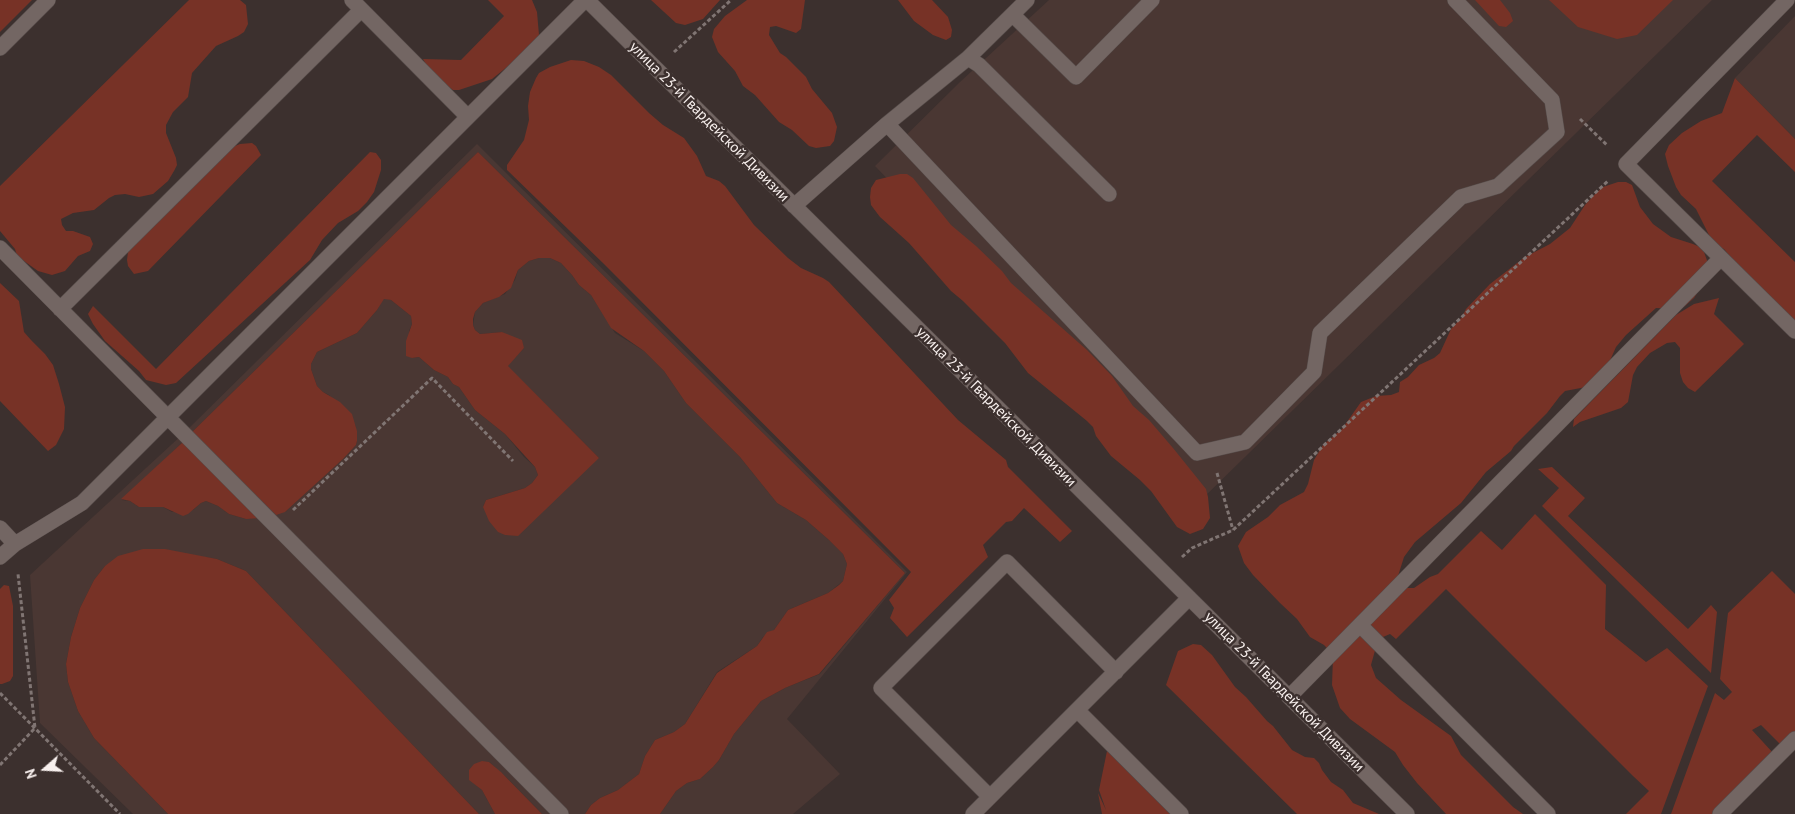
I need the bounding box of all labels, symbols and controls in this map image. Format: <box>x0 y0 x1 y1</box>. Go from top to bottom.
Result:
street label: улица 23-й Гвардейской Дивизии <box>625 38 793 206</box>
street label: улица 23-й Гвардейской Дивизии <box>912 323 1080 491</box>
street label: улица 23-й Гвардейской Дивизии <box>1200 608 1368 776</box>
north arrow <box>20 744 70 794</box>
text: N <box>21 767 41 781</box>

